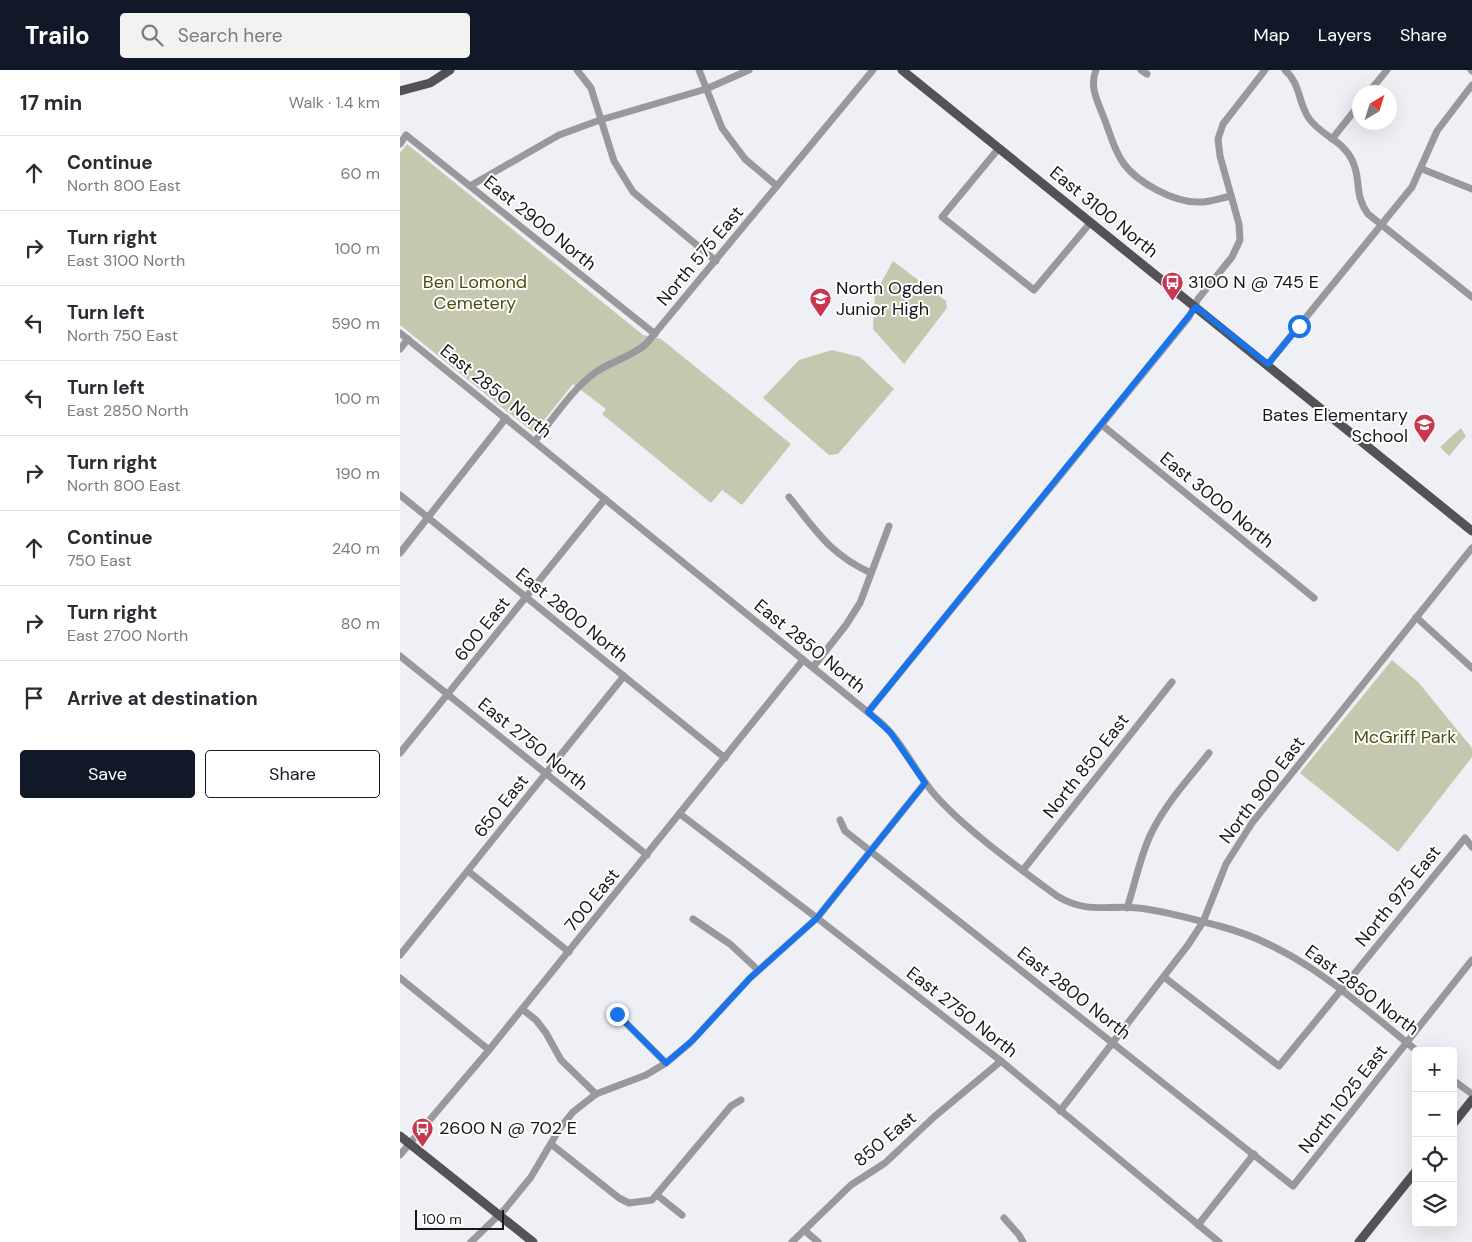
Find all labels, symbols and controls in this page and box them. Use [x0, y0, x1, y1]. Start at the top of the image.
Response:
search box [120, 13, 470, 58]
text: Trailo [25, 20, 90, 51]
icon: search [138, 21, 166, 49]
text: Search here [178, 23, 283, 48]
text: Map [1254, 23, 1290, 47]
text: Layers [1318, 23, 1372, 47]
text: Share [1400, 23, 1447, 47]
north arrow [1352, 85, 1397, 130]
text: 17 min [20, 89, 82, 117]
text: Walk · 1.4 km [289, 92, 380, 113]
text: Continue [67, 150, 153, 175]
icon: ahead [20, 159, 48, 187]
street label: East 3100 North [1045, 161, 1163, 263]
text: 60 m [340, 163, 380, 184]
street label: East 2900 North [479, 170, 601, 276]
text: North 800 East [67, 175, 181, 196]
street label: North 575 East [651, 201, 749, 311]
text: Turn right [67, 225, 157, 250]
icon: right [20, 234, 48, 262]
text: 100 m [335, 238, 380, 259]
text: East 3100 North [67, 250, 185, 271]
park label: Ben Lomond Cemetery [423, 270, 527, 315]
bus stop icon: 3100 N @ 745 E [1160, 270, 1184, 301]
place label: 3100 N @ 745 E [1188, 270, 1319, 294]
place label: North Ogden Junior High [836, 276, 943, 321]
school or university icon: North Ogden Junior High [808, 286, 832, 317]
text: Turn left [67, 300, 145, 325]
icon: left [20, 309, 48, 337]
text: 590 m [331, 313, 380, 334]
route start [1288, 315, 1311, 338]
text: North 750 East [67, 325, 178, 346]
street label: East 2850 North [435, 339, 557, 443]
text: Turn left [67, 375, 145, 400]
icon: left [20, 384, 48, 412]
text: 100 m [335, 388, 380, 409]
text: East 2850 North [67, 400, 189, 421]
place label: Bates Elementary School [1262, 403, 1408, 448]
school or university icon: Bates Elementary School [1412, 413, 1436, 444]
street label: East 3000 North [1155, 447, 1279, 553]
text: Turn right [67, 450, 157, 475]
icon: right [20, 459, 48, 487]
text: 190 m [336, 463, 380, 484]
text: North 800 East [67, 475, 181, 496]
text: Continue [67, 525, 153, 550]
icon: ahead [20, 534, 48, 562]
text: 240 m [332, 538, 380, 559]
text: 750 East [67, 550, 132, 571]
street label: East 2800 North [511, 562, 633, 668]
street label: 600 East [449, 592, 515, 666]
street label: East 2850 North [749, 594, 871, 698]
text: Turn right [67, 600, 157, 625]
icon: right [20, 609, 48, 637]
text: 80 m [341, 613, 380, 634]
text: East 2700 North [67, 625, 188, 646]
icon: arrive [20, 684, 48, 712]
text: Arrive at destination [67, 686, 258, 711]
street label: East 2750 North [473, 692, 593, 796]
street label: North 850 East [1038, 709, 1134, 823]
park label: McGriff Park [1354, 725, 1456, 749]
street label: North 900 East [1214, 732, 1310, 848]
button: Save [20, 750, 195, 798]
button: Share [205, 750, 380, 798]
street label: 650 East [468, 769, 534, 843]
street label: North 975 East [1350, 841, 1446, 951]
street label: 700 East [559, 864, 625, 936]
street label: East 2850 North [1300, 939, 1424, 1041]
street label: East 2800 North [1012, 941, 1136, 1045]
street label: East 2750 North [901, 961, 1023, 1063]
route end [606, 1003, 629, 1026]
street label: North 1025 East [1293, 1040, 1393, 1158]
map controls [1412, 1047, 1457, 1227]
button: + [1412, 1047, 1457, 1092]
button: − [1412, 1092, 1457, 1137]
street label: 850 East [849, 1106, 921, 1172]
bus stop icon: 2600 N @ 702 E [411, 1116, 435, 1147]
place label: 2600 N @ 702 E [439, 1116, 577, 1140]
button: locate [1412, 1137, 1457, 1182]
button: layers [1412, 1182, 1457, 1227]
scale bar [415, 1207, 504, 1230]
text: 100 m [422, 1210, 462, 1228]

